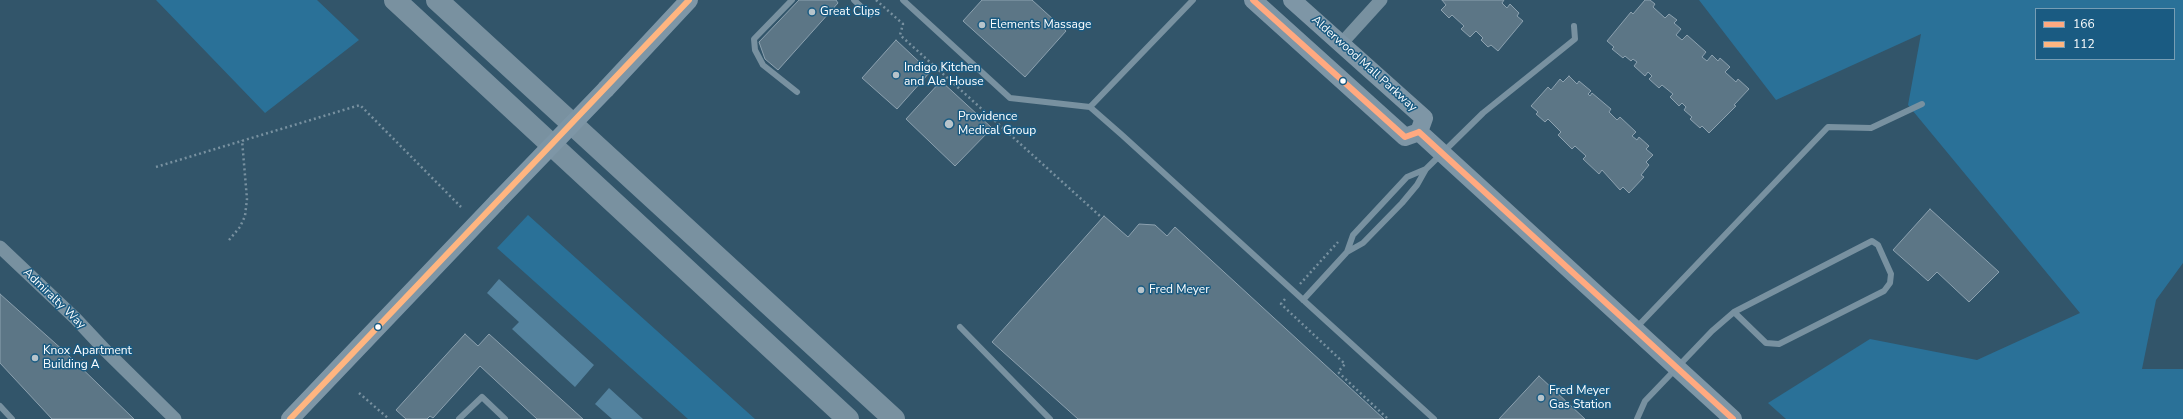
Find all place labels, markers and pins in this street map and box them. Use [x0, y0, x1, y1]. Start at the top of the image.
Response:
place label: Great Clips [820, 5, 880, 19]
marker: Great Clips [807, 7, 817, 17]
place label: Elements Massage [990, 18, 1091, 32]
marker: Elements Massage [977, 20, 987, 30]
place label: Indigo Kitchen and Ale House [904, 61, 984, 89]
marker: Indigo Kitchen and Ale House [891, 70, 901, 80]
unlabelled marker [1338, 76, 1348, 86]
place label: Providence Medical Group [958, 110, 1036, 138]
marker: Providence Medical Group [943, 118, 955, 130]
place label: Fred Meyer [1149, 283, 1209, 297]
marker: Fred Meyer [1136, 285, 1146, 295]
unlabelled marker [373, 322, 383, 332]
place label: Knox Apartment Building A [43, 344, 132, 372]
marker: Knox Apartment Building A [30, 353, 40, 363]
place label: Fred Meyer Gas Station [1549, 384, 1611, 412]
marker: Fred Meyer Gas Station [1536, 393, 1546, 403]

